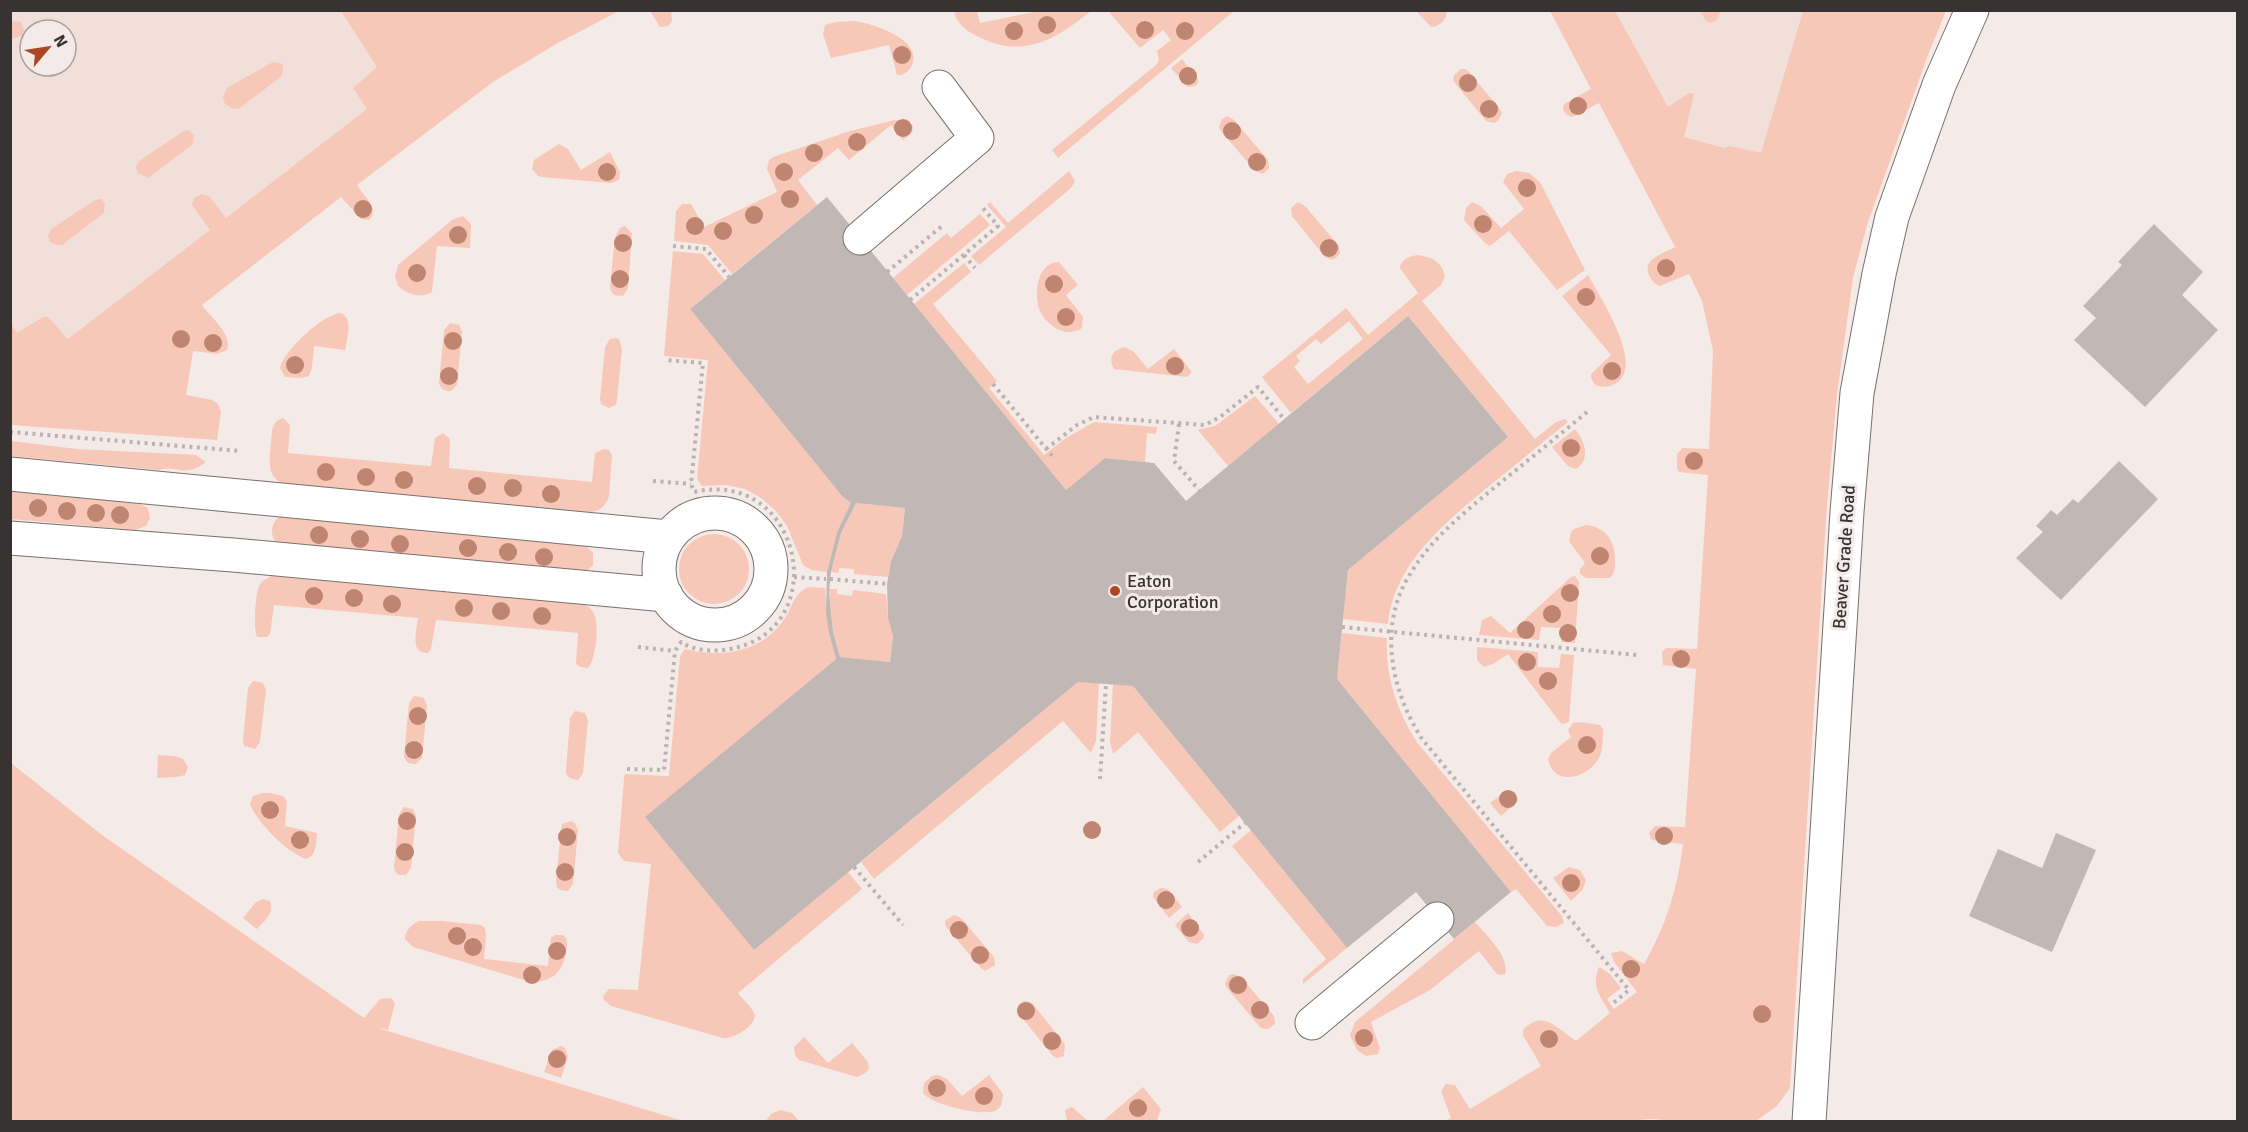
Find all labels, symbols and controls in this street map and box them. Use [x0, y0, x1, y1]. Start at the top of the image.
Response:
north arrow [18, 18, 78, 78]
text: N [49, 31, 72, 51]
street label: Beaver Grade Road [1828, 484, 1860, 630]
place label: Eaton Corporation [1127, 570, 1219, 613]
marker: Eaton Corporation [1108, 584, 1122, 598]

